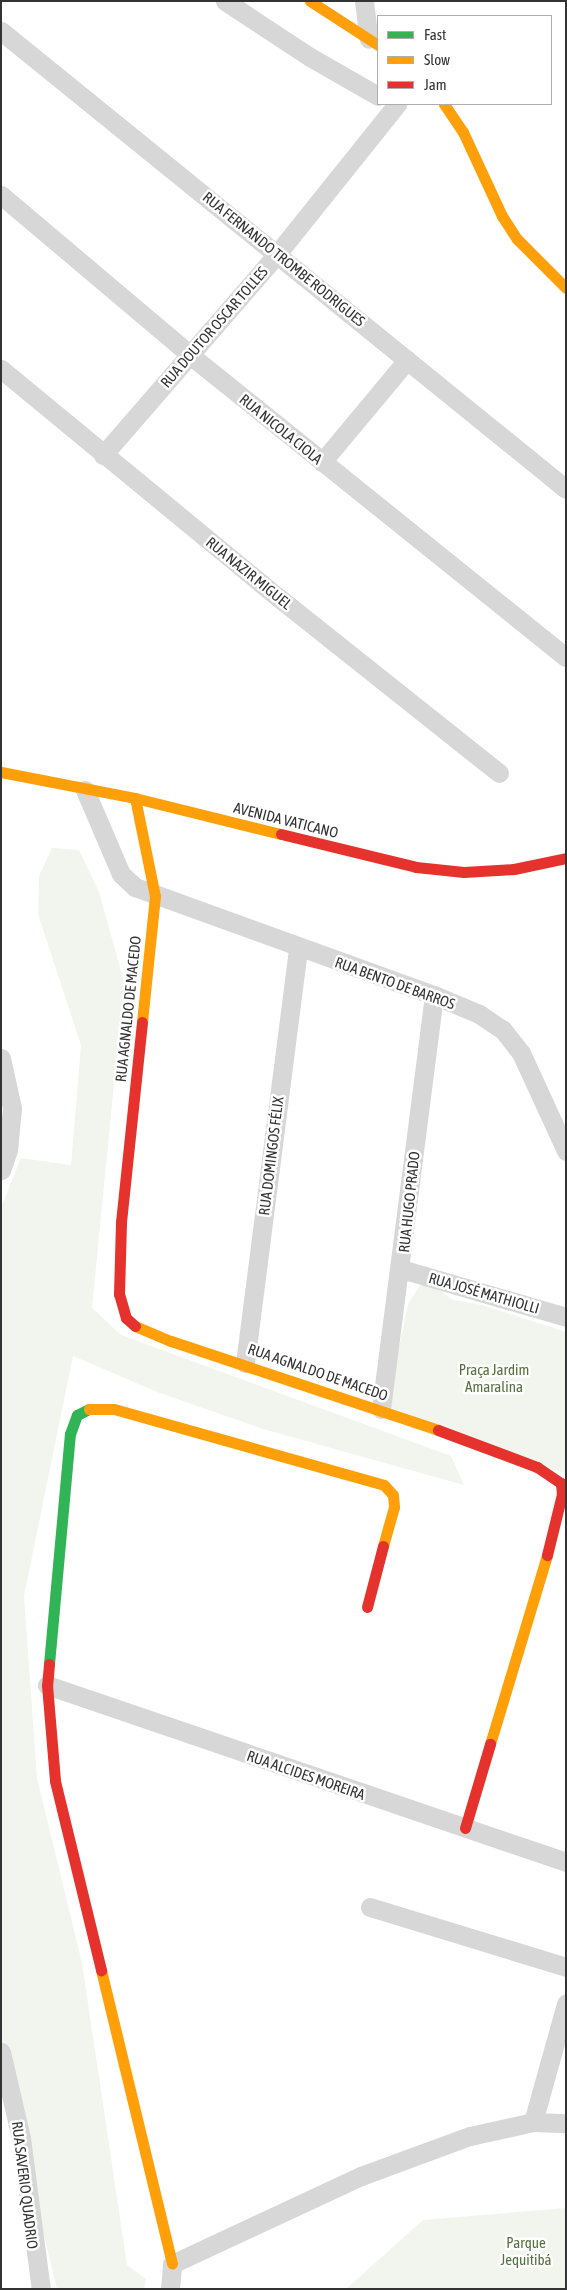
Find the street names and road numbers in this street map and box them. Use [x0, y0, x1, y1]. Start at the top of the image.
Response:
street label: RUA FERNANDO TROMBE RODRIGUES [199, 188, 369, 330]
street label: RUA DOUTOR OSCAR TOLLES [157, 263, 271, 391]
street label: RUA NICOLA CIOLA [236, 390, 326, 468]
street label: RUA NAZIR MIGUEL [203, 533, 295, 613]
street label: AVENIDA VATICANO [232, 798, 340, 842]
street label: RUA AGNALDO DE MACEDO [111, 935, 145, 1083]
street label: RUA BENTO DE BARROS [333, 953, 457, 1013]
street label: RUA DOMINGOS FÉLIX [255, 1096, 287, 1216]
street label: RUA HUGO PRADO [395, 1151, 423, 1253]
street label: RUA JOSÉ MATHIOLLI [427, 1269, 541, 1317]
street label: RUA AGNALDO DE MACEDO [246, 1340, 390, 1404]
street label: RUA ALCIDES MOREIRA [245, 1746, 367, 1804]
street label: RUA SAVERIO QUADRIO [8, 2120, 42, 2250]

